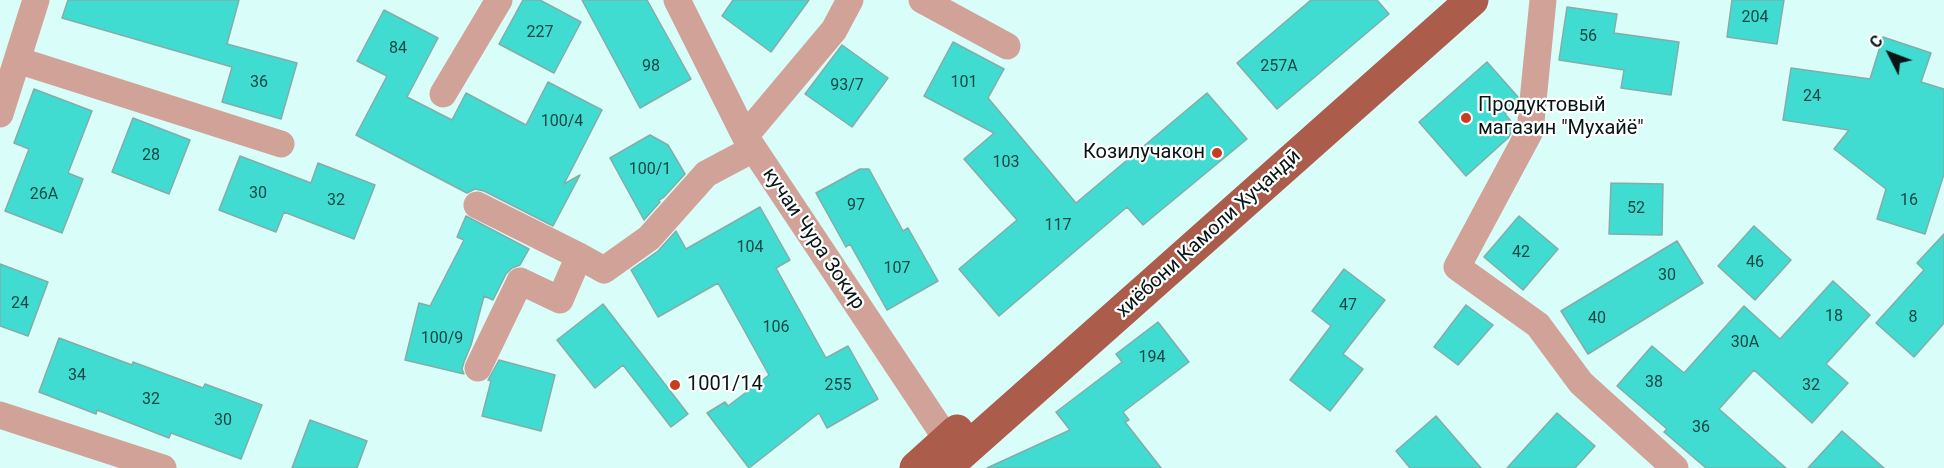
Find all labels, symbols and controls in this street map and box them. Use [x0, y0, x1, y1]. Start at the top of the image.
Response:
house number: 204 [1742, 8, 1768, 28]
house number: 227 [527, 23, 553, 43]
north arrow [1860, 24, 1920, 84]
house number: 56 [1579, 27, 1597, 47]
text: С [1866, 31, 1887, 52]
house number: 84 [389, 39, 407, 59]
house number: 98 [642, 57, 660, 77]
house number: 257А [1260, 57, 1298, 77]
house number: 36 [250, 73, 268, 93]
house number: 101 [951, 73, 977, 93]
house number: 93/7 [830, 76, 864, 96]
house number: 24 [1803, 87, 1821, 107]
place label: Продуктовый магазин "Мухайё" [1478, 94, 1644, 141]
marker: Продуктовый магазин "Мухайё" [1459, 111, 1473, 125]
house number: 100/4 [541, 112, 583, 132]
place label: Козилучакон [1083, 141, 1205, 165]
street label: хиёбони Камоли Хуҷандӣ [1112, 145, 1306, 323]
house number: 28 [142, 146, 160, 166]
marker: Козилучакон [1210, 146, 1224, 160]
house number: 103 [993, 153, 1019, 173]
house number: 100/1 [629, 160, 671, 180]
street label: кучаи Чура Зокир [757, 164, 869, 314]
house number: 30 [249, 184, 267, 204]
house number: 26А [30, 185, 58, 205]
house number: 32 [327, 191, 345, 211]
house number: 16 [1900, 191, 1918, 211]
house number: 97 [847, 196, 865, 216]
house number: 52 [1627, 199, 1645, 219]
house number: 117 [1045, 216, 1071, 236]
house number: 104 [737, 238, 763, 258]
house number: 42 [1512, 243, 1530, 263]
house number: 46 [1746, 253, 1764, 273]
house number: 107 [884, 259, 910, 279]
house number: 30 [1658, 266, 1676, 286]
house number: 24 [11, 294, 29, 314]
house number: 47 [1339, 296, 1357, 316]
house number: 18 [1825, 307, 1843, 327]
house number: 8 [1909, 308, 1917, 328]
house number: 40 [1588, 309, 1606, 329]
house number: 106 [763, 318, 789, 338]
house number: 100/9 [421, 329, 463, 349]
house number: 30А [1731, 333, 1759, 353]
house number: 194 [1139, 348, 1165, 368]
house number: 34 [68, 366, 86, 386]
place label: 1001/14 [687, 373, 763, 397]
house number: 38 [1645, 373, 1663, 393]
house number: 255 [825, 376, 851, 396]
house number: 32 [1802, 376, 1820, 396]
marker: 1001/14 [668, 378, 682, 392]
house number: 32 [142, 390, 160, 410]
house number: 30 [214, 411, 232, 431]
house number: 36 [1692, 418, 1710, 438]

